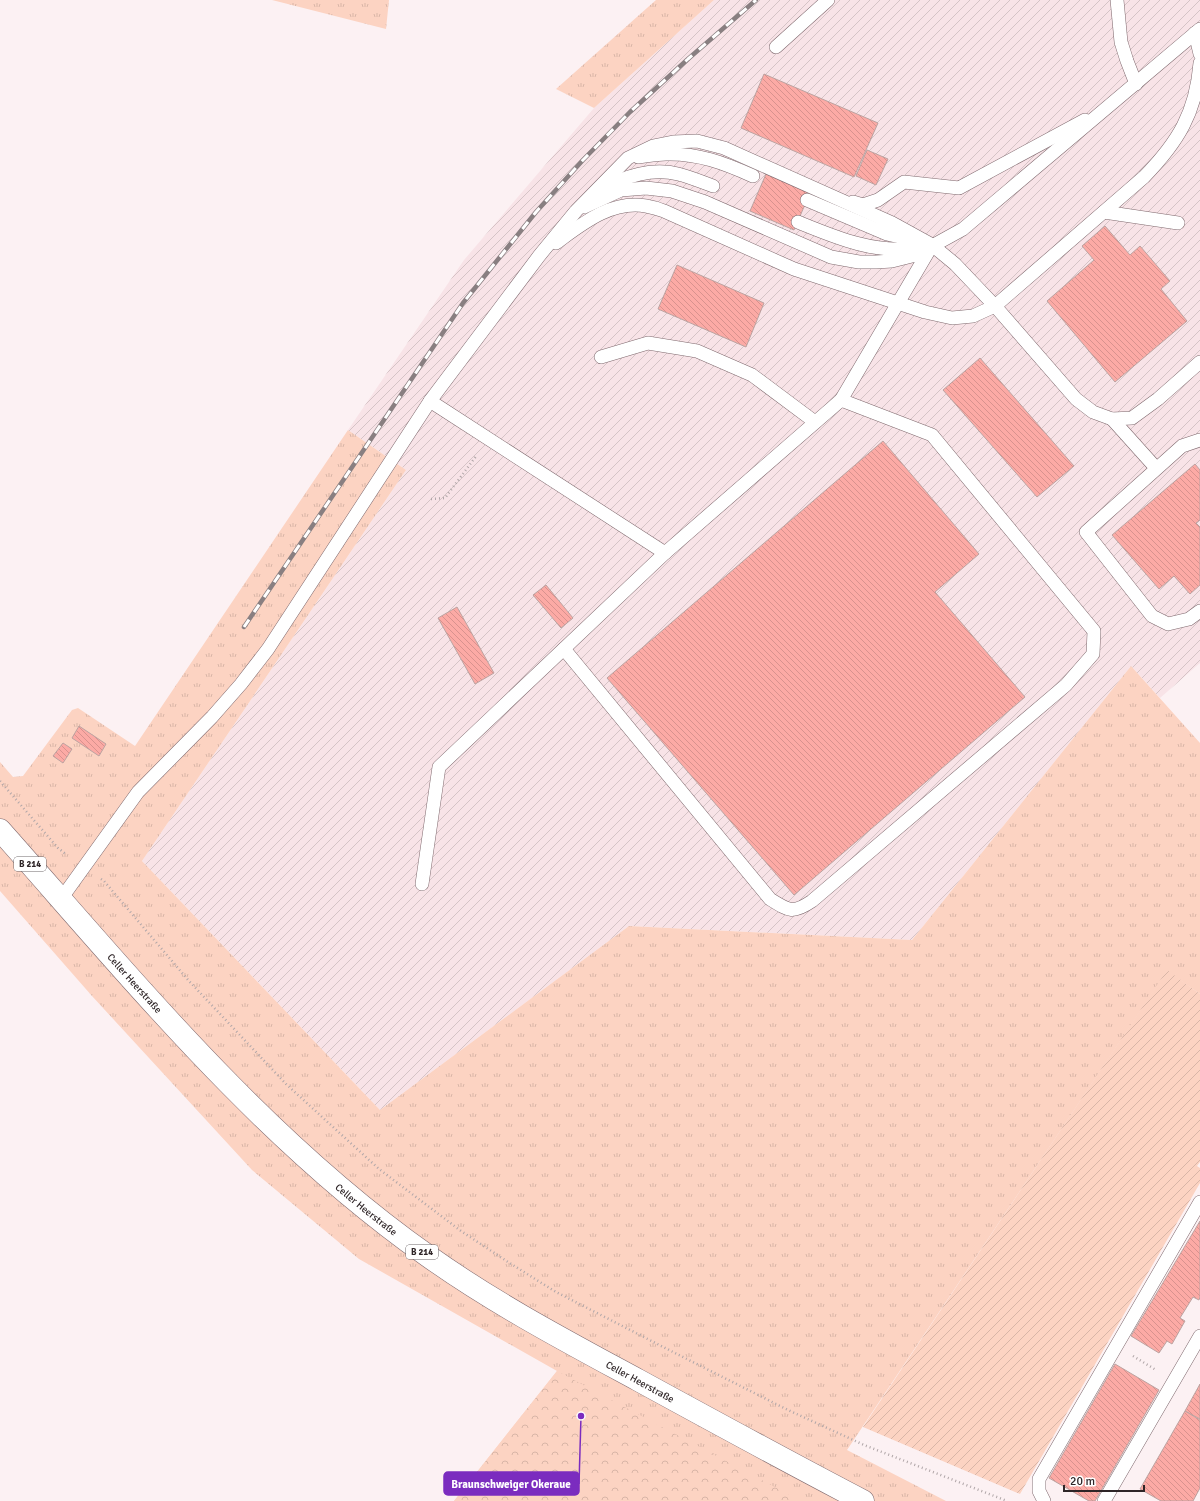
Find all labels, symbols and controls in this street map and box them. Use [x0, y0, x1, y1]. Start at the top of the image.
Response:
road number: B 214 [14, 857, 46, 871]
street label: Celler Heerstraße [104, 951, 164, 1016]
street label: Celler Heerstraße [333, 1181, 399, 1238]
road number: B 214 [406, 1245, 438, 1259]
street label: Celler Heerstraße [604, 1359, 676, 1406]
scale bar [1064, 1467, 1144, 1493]
callout: Braunschweiger Okeraue [444, 1472, 579, 1495]
text: 20 m [1070, 1474, 1095, 1489]
text: Braunschweiger Okeraue [451, 1478, 571, 1491]

